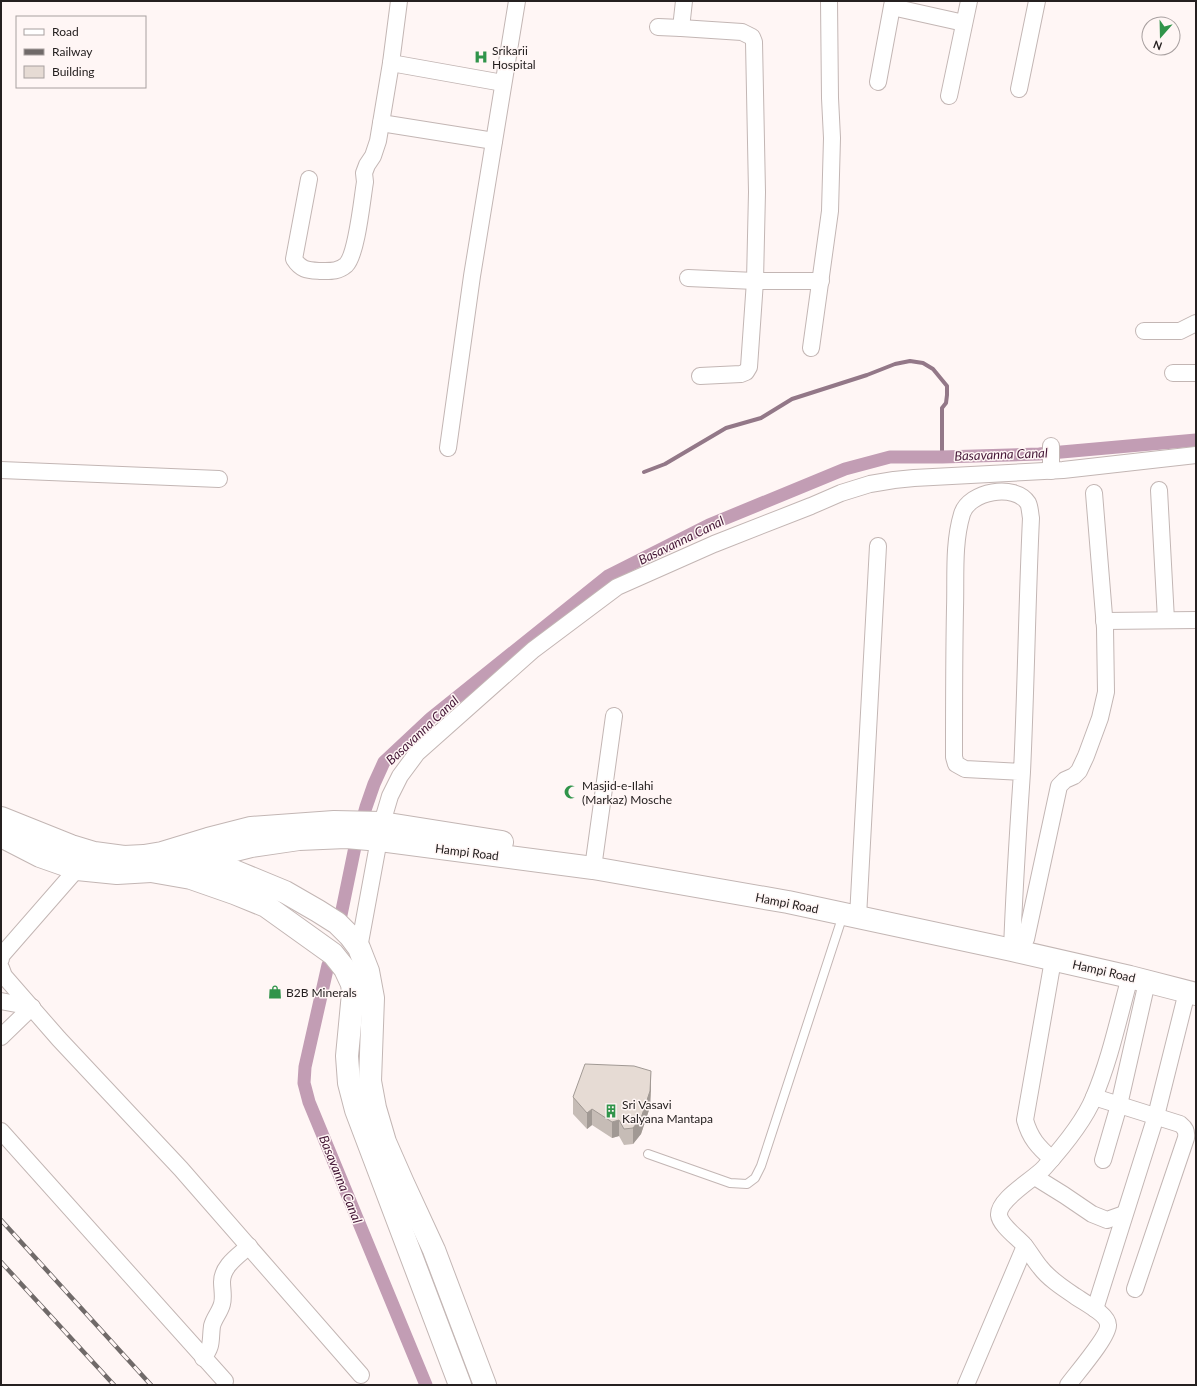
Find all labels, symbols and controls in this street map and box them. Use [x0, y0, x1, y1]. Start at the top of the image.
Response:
legend [16, 16, 146, 88]
north arrow [1141, 16, 1181, 56]
text: Road [52, 24, 79, 39]
text: N [1151, 38, 1164, 53]
place label: Srikarii Hospital [492, 43, 536, 72]
text: Railway [52, 44, 93, 59]
hospital icon: Srikarii Hospital [473, 49, 489, 65]
text: Building [52, 64, 95, 79]
water label: Basavanna Canal [954, 444, 1048, 464]
water label: Basavanna Canal [635, 512, 727, 568]
water label: Basavanna Canal [382, 692, 462, 768]
place label: Masjid-e-Ilahi (Markaz) Mosche [582, 778, 672, 807]
mosque icon: Masjid-e-Ilahi (Markaz) Mosche [563, 784, 579, 800]
street label: Hampi Road [434, 841, 500, 863]
street label: Hampi Road [754, 890, 820, 916]
street label: Hampi Road [1071, 956, 1137, 986]
shop icon: B2B Minerals [267, 984, 283, 1000]
place label: B2B Minerals [286, 985, 357, 1000]
place label: Sri Vasavi Kalyana Mantapa [622, 1097, 713, 1126]
building icon: Sri Vasavi Kalyana Mantapa [603, 1103, 619, 1119]
water label: Basavanna Canal [316, 1133, 366, 1225]

